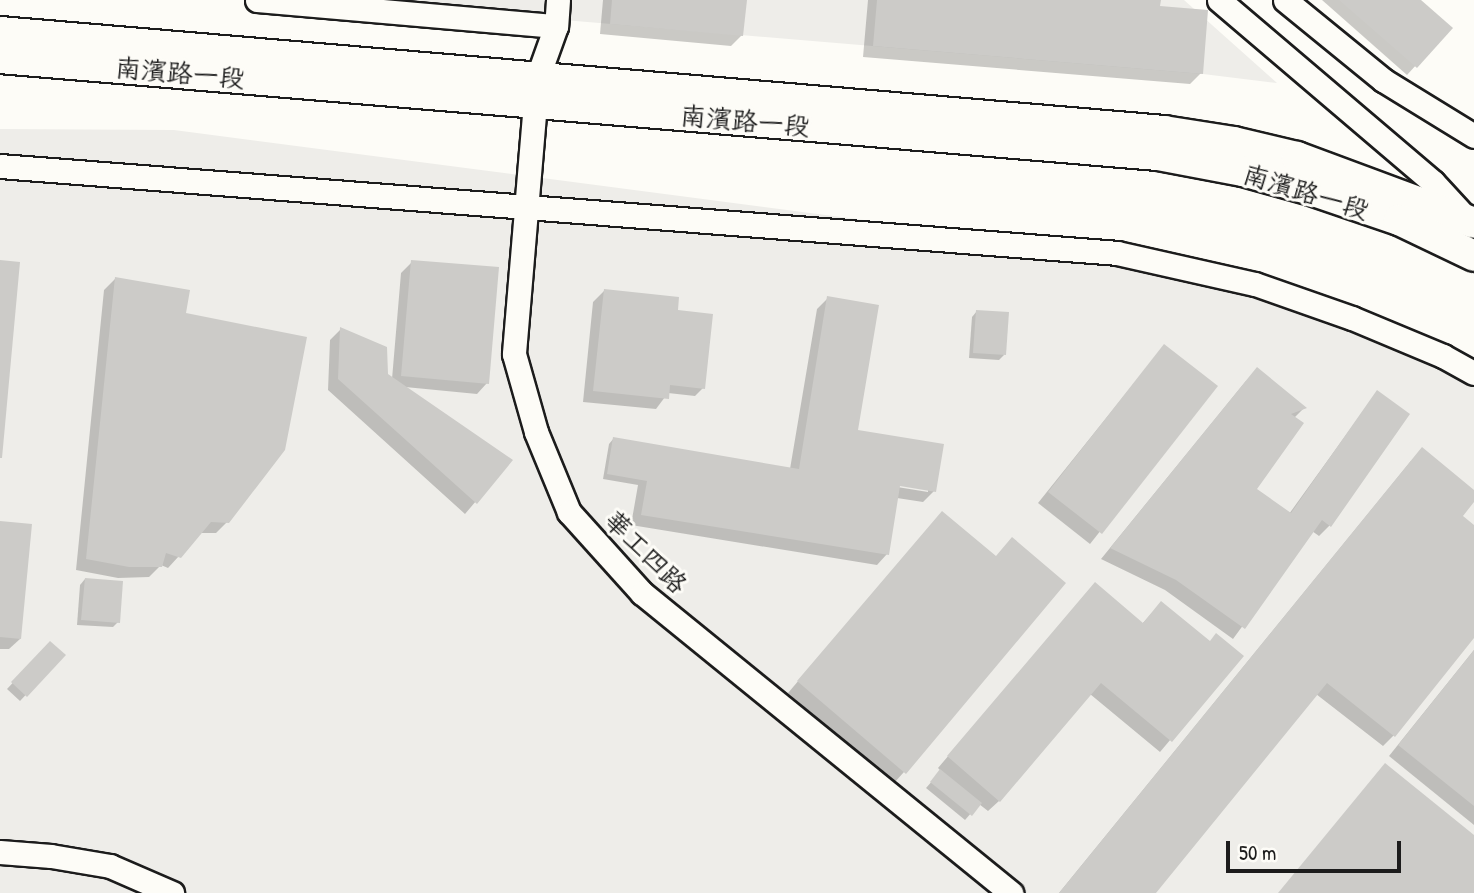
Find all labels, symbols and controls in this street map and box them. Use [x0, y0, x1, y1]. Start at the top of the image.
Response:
street label: 南濱路一段 [114, 52, 246, 94]
street label: 南濱路一段 [679, 100, 811, 142]
street label: 南濱路一段 [1239, 158, 1373, 226]
street label: 華工四路 [598, 504, 694, 600]
scale bar [1229, 826, 1404, 870]
text: 50 m [1239, 838, 1276, 867]

